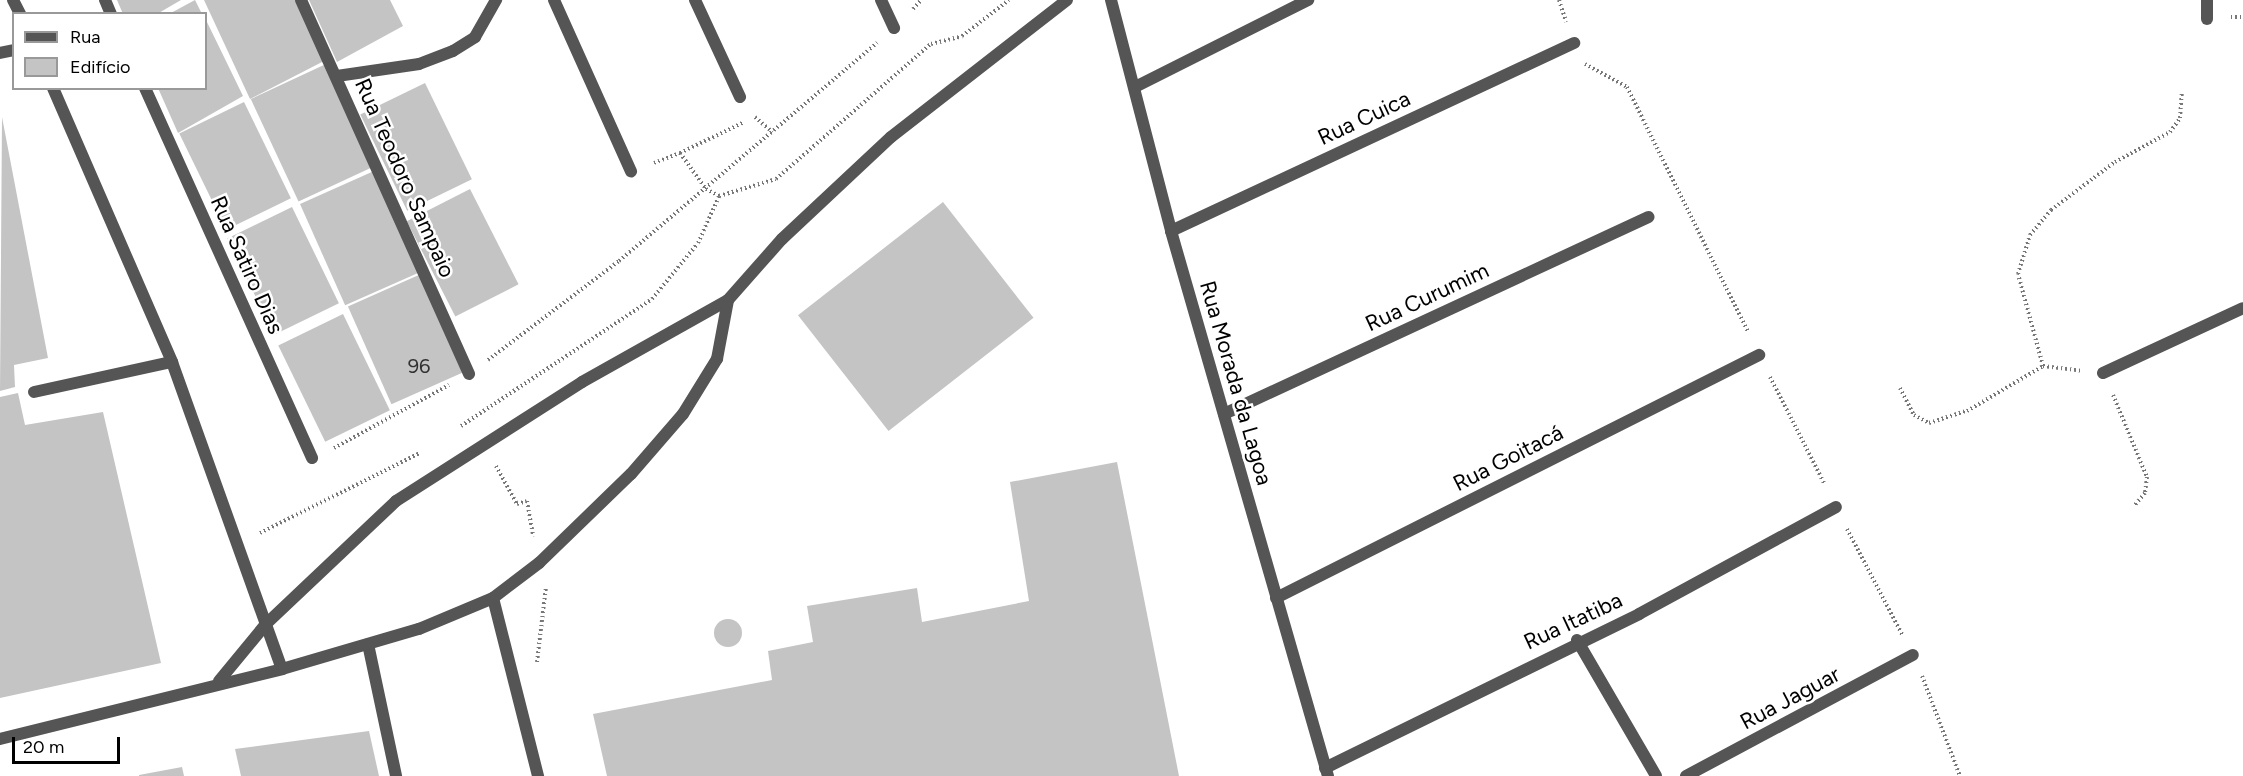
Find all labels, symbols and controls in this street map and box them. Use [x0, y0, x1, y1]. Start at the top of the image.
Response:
legend [12, 12, 207, 90]
text: Rua [70, 26, 101, 48]
text: Edifício [70, 56, 131, 78]
street label: Rua Teodoro Sampaio [349, 74, 461, 282]
street label: Rua Cuica [1314, 85, 1414, 151]
street label: Rua Satiro Dias [205, 192, 289, 338]
street label: Rua Curumim [1361, 257, 1493, 337]
street label: Rua Morada da Lagoa [1194, 278, 1278, 488]
house number: 96 [408, 354, 430, 378]
street label: Rua Goitacá [1449, 419, 1567, 497]
street label: Rua Itatiba [1520, 587, 1626, 655]
street label: Rua Jaguar [1736, 661, 1844, 735]
scale bar [15, 725, 123, 763]
text: 20 m [23, 736, 64, 758]

